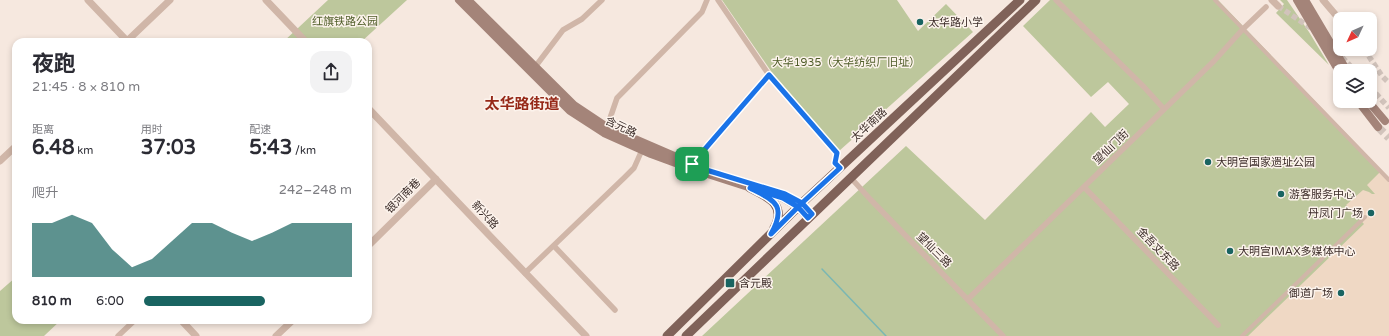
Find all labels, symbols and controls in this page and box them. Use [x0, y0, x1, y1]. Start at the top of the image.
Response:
north arrow [1333, 12, 1377, 56]
map controls [1333, 12, 1377, 108]
park label: 红旗铁路公园 [312, 15, 378, 28]
place label: 太华路小学 [928, 16, 983, 29]
marker: 太华路小学 [915, 17, 925, 27]
text: 夜跑 [32, 51, 76, 77]
button: share [310, 51, 352, 93]
park label: 大华1935（大华纺织厂旧址） [772, 56, 920, 69]
button: layers [1333, 64, 1377, 108]
text: 21:45 · 8 × 810 m [32, 79, 140, 95]
district label: 太华路街道 [484, 95, 560, 113]
street label: 太华南路 [848, 105, 890, 145]
street label: 含元路 [603, 114, 639, 140]
text: 距离 [32, 123, 54, 136]
text: 用时 [141, 123, 163, 136]
text: 配速 [249, 123, 271, 136]
street label: 望仙门街 [1091, 127, 1131, 167]
text: 6.48 [32, 136, 74, 160]
text: 37:03 [141, 136, 196, 160]
text: 5:43 [249, 136, 292, 160]
text: km [74, 144, 93, 157]
text: /km [292, 144, 316, 157]
pin [675, 147, 709, 181]
icon: arrive [681, 153, 703, 175]
place label: 大明宫国家遗址公园 [1216, 156, 1315, 169]
marker: 大明宫国家遗址公园 [1203, 157, 1213, 167]
street label: 银河南巷 [383, 176, 423, 216]
text: 242–248 m [279, 182, 352, 198]
text: 爬升 [32, 185, 58, 201]
place label: 游客服务中心 [1289, 188, 1355, 201]
marker: 游客服务中心 [1276, 189, 1286, 199]
street label: 新兴路 [469, 198, 501, 232]
place label: 丹凤门广场 [1308, 207, 1363, 220]
marker: 丹凤门广场 [1366, 208, 1376, 218]
street label: 金吾丈东路 [1134, 225, 1182, 273]
street label: 望仙三路 [914, 230, 954, 270]
place label: 大明宫IMAX多媒体中心 [1238, 245, 1356, 258]
marker: 大明宫IMAX多媒体中心 [1225, 246, 1235, 256]
marker: 含元殿 [724, 277, 736, 289]
place label: 含元殿 [739, 277, 772, 290]
place label: 御道广场 [1288, 287, 1333, 300]
marker: 御道广场 [1336, 288, 1346, 298]
text: 810 m [32, 293, 72, 309]
text: 6:00 [96, 293, 124, 309]

